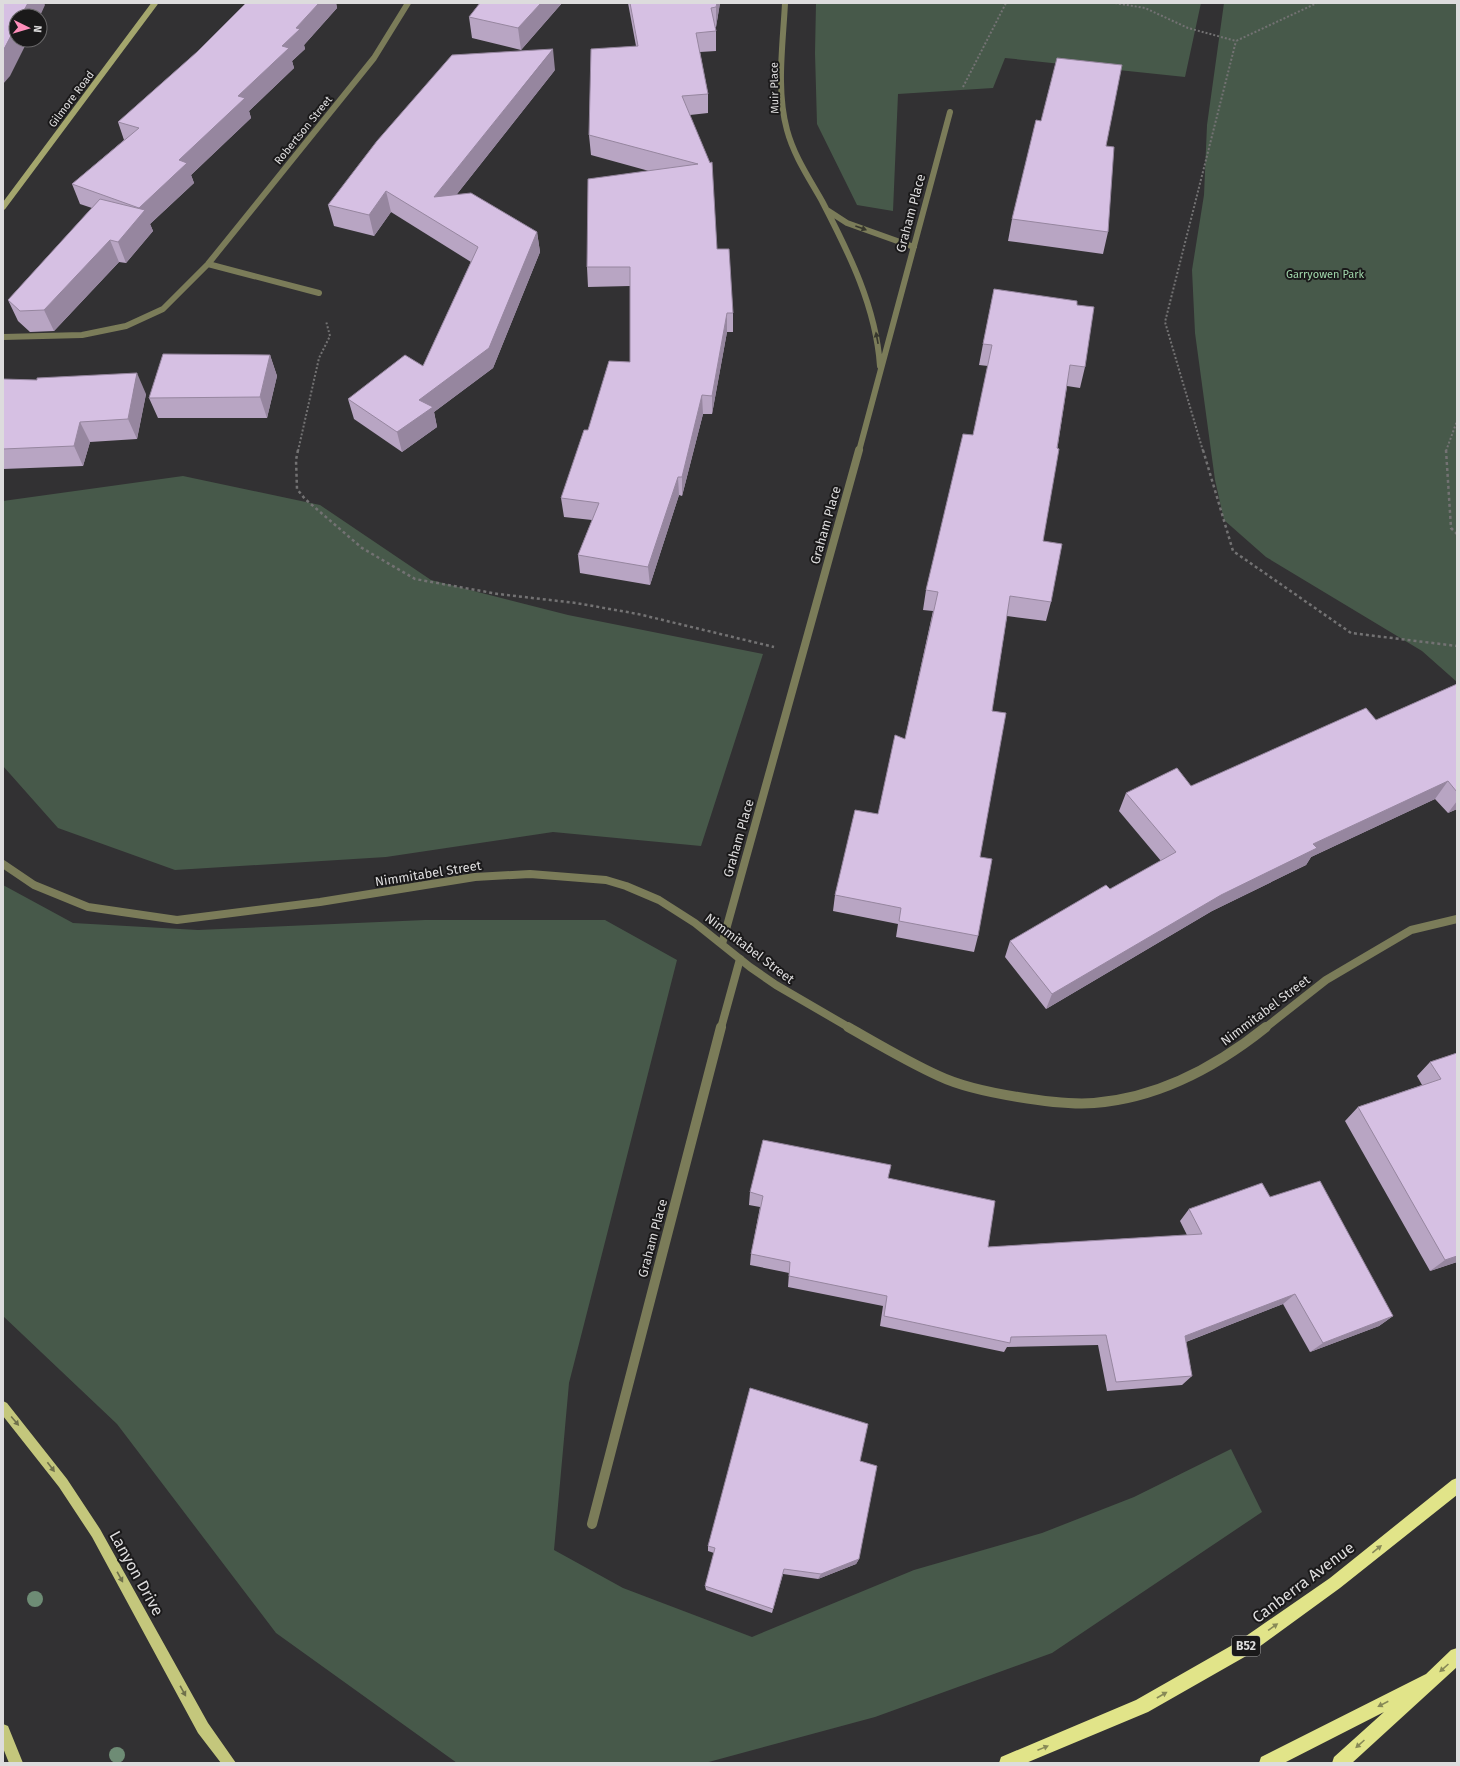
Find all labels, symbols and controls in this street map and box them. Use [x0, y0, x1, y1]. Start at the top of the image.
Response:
north arrow [8, 8, 48, 48]
text: N [31, 25, 44, 33]
street label: Muir Place [768, 62, 781, 114]
street label: Gilmore Road [46, 69, 97, 130]
street label: Robertson Street [272, 93, 335, 167]
street label: Graham Place [893, 172, 928, 254]
one-way arrow [855, 226, 867, 232]
park label: Garryowen Park [1286, 268, 1364, 281]
one-way arrow [873, 331, 879, 344]
street label: Graham Place [807, 484, 844, 566]
street label: Graham Place [720, 797, 757, 879]
street label: Nimmitabel Street [374, 858, 483, 889]
street label: Nimmitabel Street [702, 910, 797, 987]
street label: Nimmitabel Street [1218, 972, 1313, 1049]
street label: Graham Place [635, 1197, 670, 1279]
one-way arrow [11, 1416, 20, 1426]
one-way arrow [47, 1462, 55, 1472]
street label: Lanyon Drive [105, 1527, 168, 1619]
street label: Canberra Avenue [1248, 1538, 1358, 1627]
one-way arrow [1371, 1545, 1382, 1554]
one-way arrow [117, 1571, 123, 1583]
one-way arrow [1267, 1623, 1278, 1631]
road number: B52 [1232, 1636, 1260, 1656]
one-way arrow [1439, 1663, 1448, 1672]
one-way arrow [179, 1685, 186, 1696]
one-way arrow [1156, 1691, 1168, 1698]
one-way arrow [1377, 1701, 1389, 1707]
one-way arrow [1355, 1740, 1365, 1749]
one-way arrow [1038, 1745, 1050, 1751]

